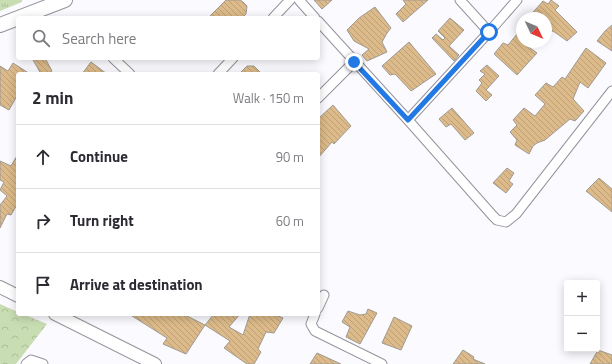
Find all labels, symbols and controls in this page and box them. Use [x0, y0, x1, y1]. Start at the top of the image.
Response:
north arrow [516, 12, 552, 48]
search box [16, 16, 320, 60]
route start [480, 23, 498, 41]
icon: search [30, 27, 52, 49]
text: Search here [62, 27, 136, 50]
route end [345, 53, 363, 71]
text: 2 min [32, 85, 73, 111]
text: Walk · 150 m [233, 88, 304, 108]
text: Continue [70, 145, 128, 168]
icon: ahead [32, 146, 54, 168]
text: 90 m [276, 147, 304, 167]
text: Turn right [70, 209, 134, 232]
icon: right [32, 210, 54, 232]
text: 60 m [276, 211, 304, 231]
text: Arrive at destination [70, 273, 203, 296]
icon: arrive [32, 274, 54, 296]
map controls [564, 280, 600, 352]
button: + [564, 280, 600, 316]
button: − [564, 316, 600, 352]

